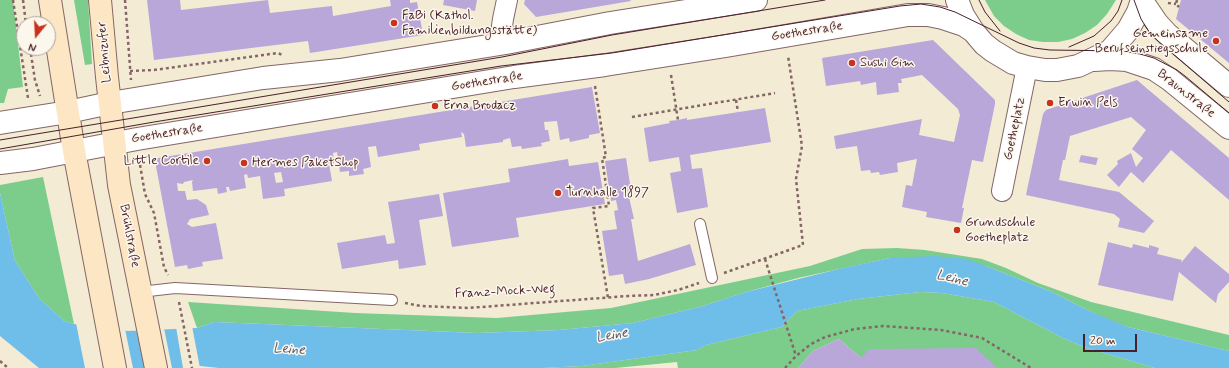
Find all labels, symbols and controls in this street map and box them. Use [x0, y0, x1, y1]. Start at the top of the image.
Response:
place label: FaBi (Kathol. Familienbildungsstätte) [402, 8, 537, 39]
north arrow [16, 16, 56, 56]
marker: FaBi (Kathol. Familienbildungsstätte) [389, 18, 399, 28]
street label: Goethestraße [770, 19, 844, 45]
street label: Leibnizufer [95, 21, 115, 83]
place label: Gemeinsame Berufseinstiegsschule [1095, 26, 1208, 57]
marker: Gemeinsame Berufseinstiegsschule [1211, 36, 1221, 46]
text: N [27, 39, 38, 54]
place label: Sushi Gim [860, 55, 914, 71]
marker: Sushi Gim [847, 58, 857, 68]
street label: Braunstraße [1154, 66, 1218, 122]
street label: Goethestraße [450, 69, 524, 95]
place label: Erwin Pels [1058, 95, 1118, 111]
street label: Goetheplatz [1001, 96, 1029, 162]
place label: Erna Brodacz [443, 98, 516, 114]
marker: Erwin Pels [1045, 98, 1055, 108]
marker: Erna Brodacz [430, 101, 440, 111]
street label: Goethestraße [130, 121, 204, 147]
place label: Little Cortile [123, 153, 199, 169]
place label: Hermes PaketShop [252, 155, 358, 171]
marker: Little Cortile [202, 156, 212, 166]
marker: Hermes PaketShop [239, 158, 249, 168]
place label: Turnhalle 1897 [566, 185, 649, 201]
marker: Turnhalle 1897 [553, 188, 563, 198]
street label: Brühlstraße [115, 203, 143, 269]
place label: Grundschule Goetheplatz [965, 215, 1035, 246]
marker: Grundschule Goetheplatz [952, 225, 962, 235]
water label: Leine [934, 267, 970, 291]
street label: Franz-Mock-Weg [454, 282, 556, 302]
water label: Leine [595, 325, 629, 347]
scale bar [1085, 326, 1139, 352]
text: 20 m [1090, 333, 1116, 349]
water label: Leine [272, 341, 306, 359]

